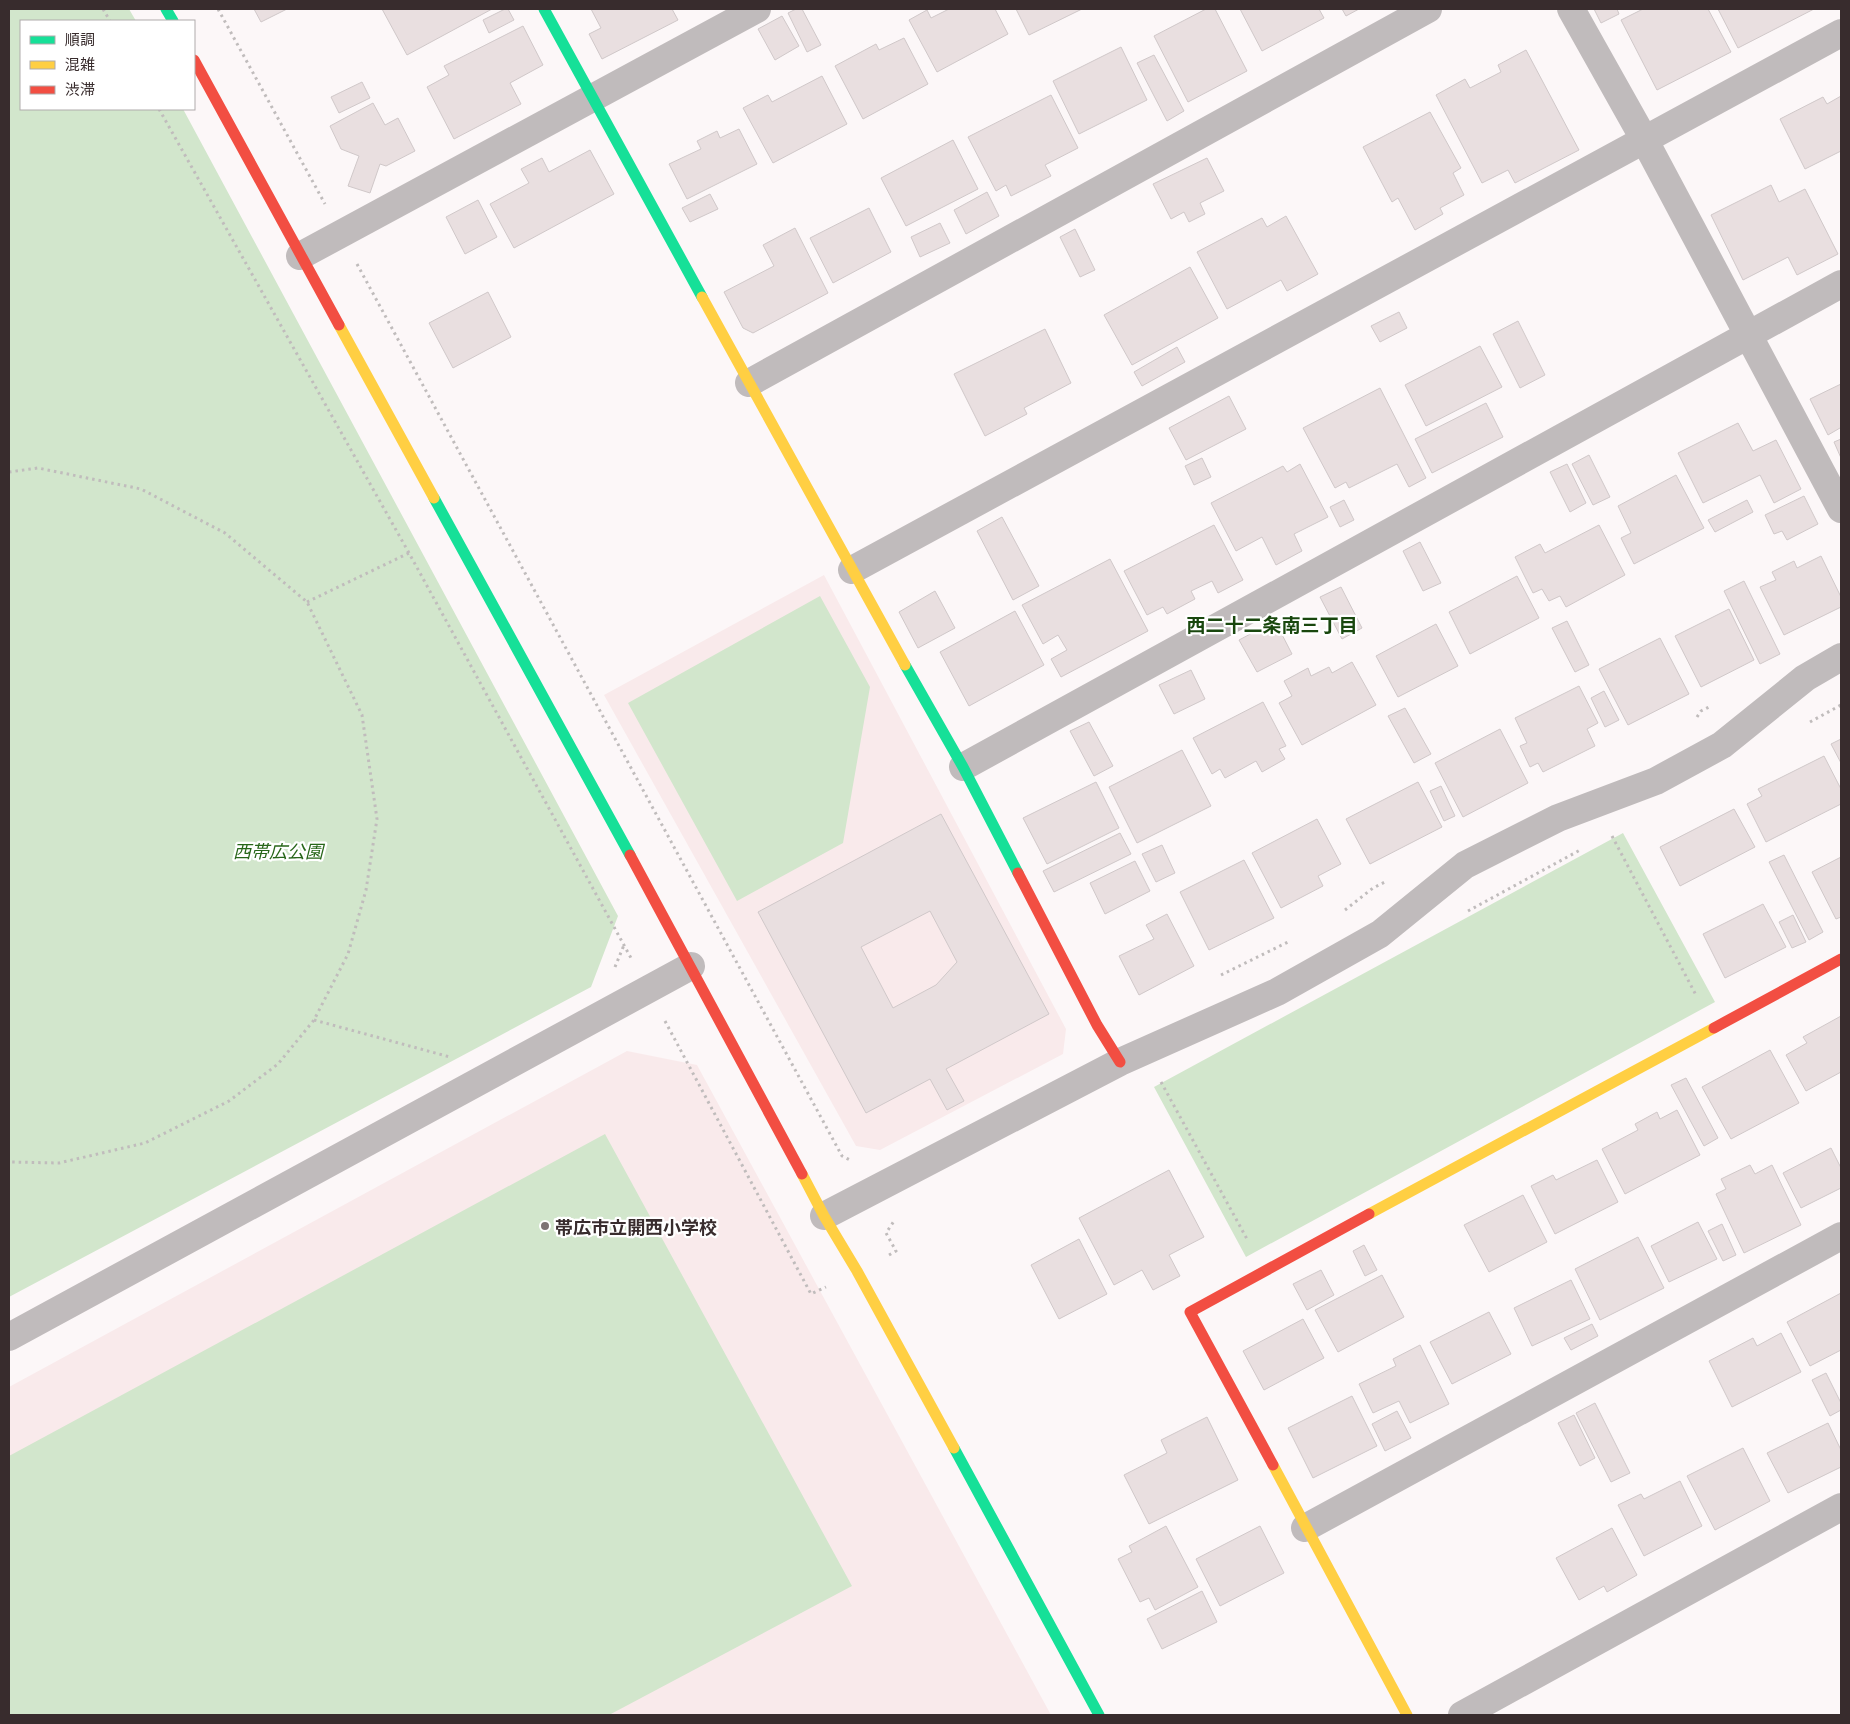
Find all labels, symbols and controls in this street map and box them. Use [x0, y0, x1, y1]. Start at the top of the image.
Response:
legend [20, 20, 195, 110]
text: 順調 [65, 27, 95, 50]
text: 混雑 [65, 52, 95, 75]
text: 渋滞 [65, 77, 95, 100]
district label: 西二十二条南三丁目 [1186, 610, 1358, 638]
park label: 西帯広公園 [233, 837, 326, 864]
place label: 帯広市立開西小学校 [555, 1213, 717, 1240]
marker: 帯広市立開西小学校 [539, 1220, 551, 1232]

